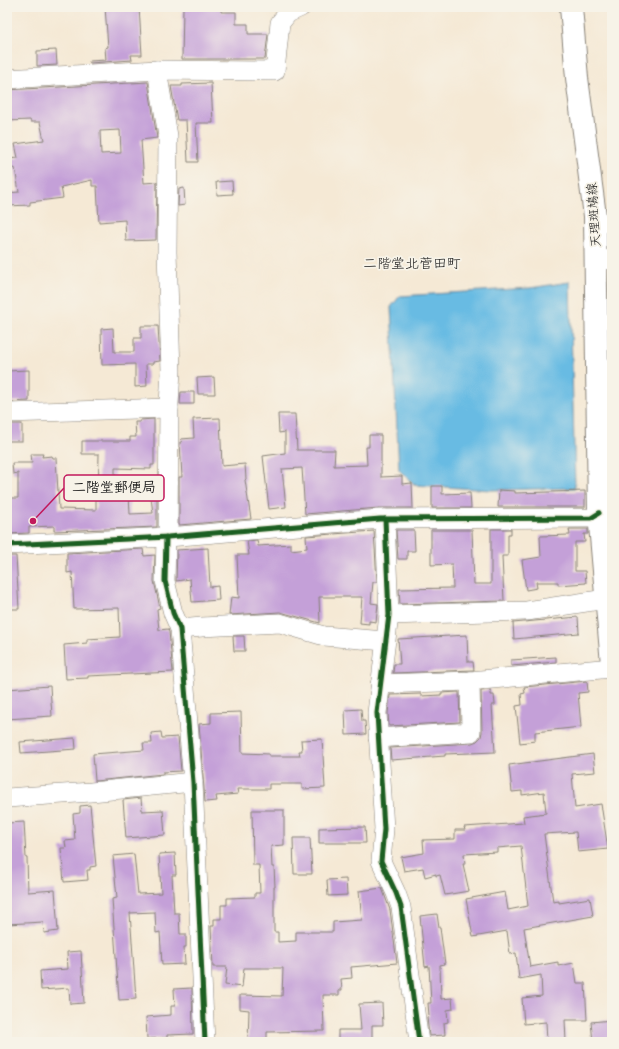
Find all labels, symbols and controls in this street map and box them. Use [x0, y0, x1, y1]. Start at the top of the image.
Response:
street label: 天理斑鳩線 [584, 181, 607, 248]
district label: 二階堂北菅田町 [363, 255, 461, 275]
callout: 二階堂郵便局 [64, 475, 164, 501]
text: 二階堂郵便局 [72, 479, 156, 499]

